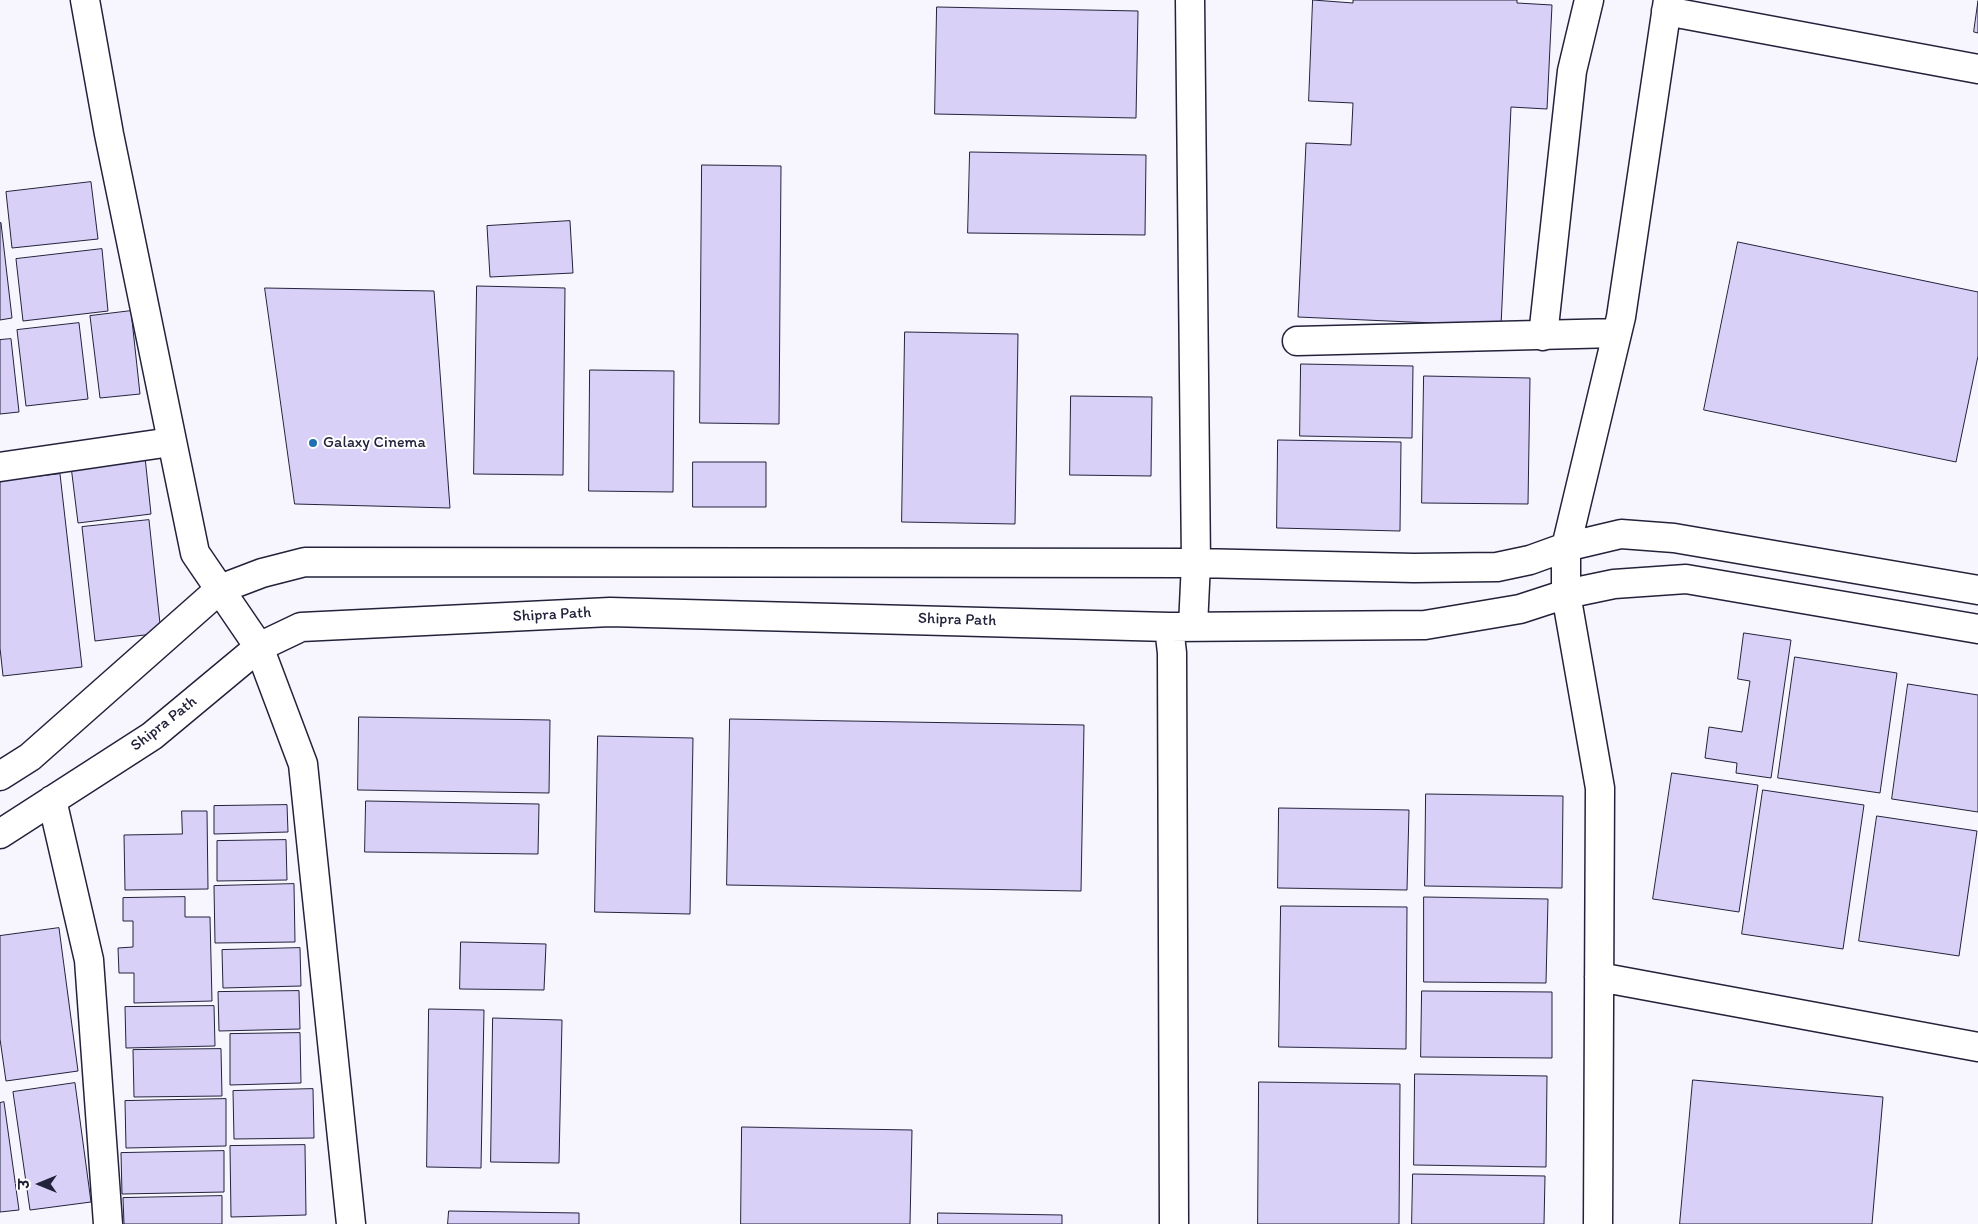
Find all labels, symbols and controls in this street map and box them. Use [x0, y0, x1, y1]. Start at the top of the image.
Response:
place label: Galaxy Cinema [323, 433, 426, 453]
marker: Galaxy Cinema [307, 437, 319, 449]
street label: Shipra Path [512, 603, 592, 627]
street label: Shipra Path [917, 609, 997, 631]
street label: Shipra Path [127, 692, 201, 756]
north arrow [15, 1159, 65, 1209]
text: उ [16, 1179, 33, 1189]

